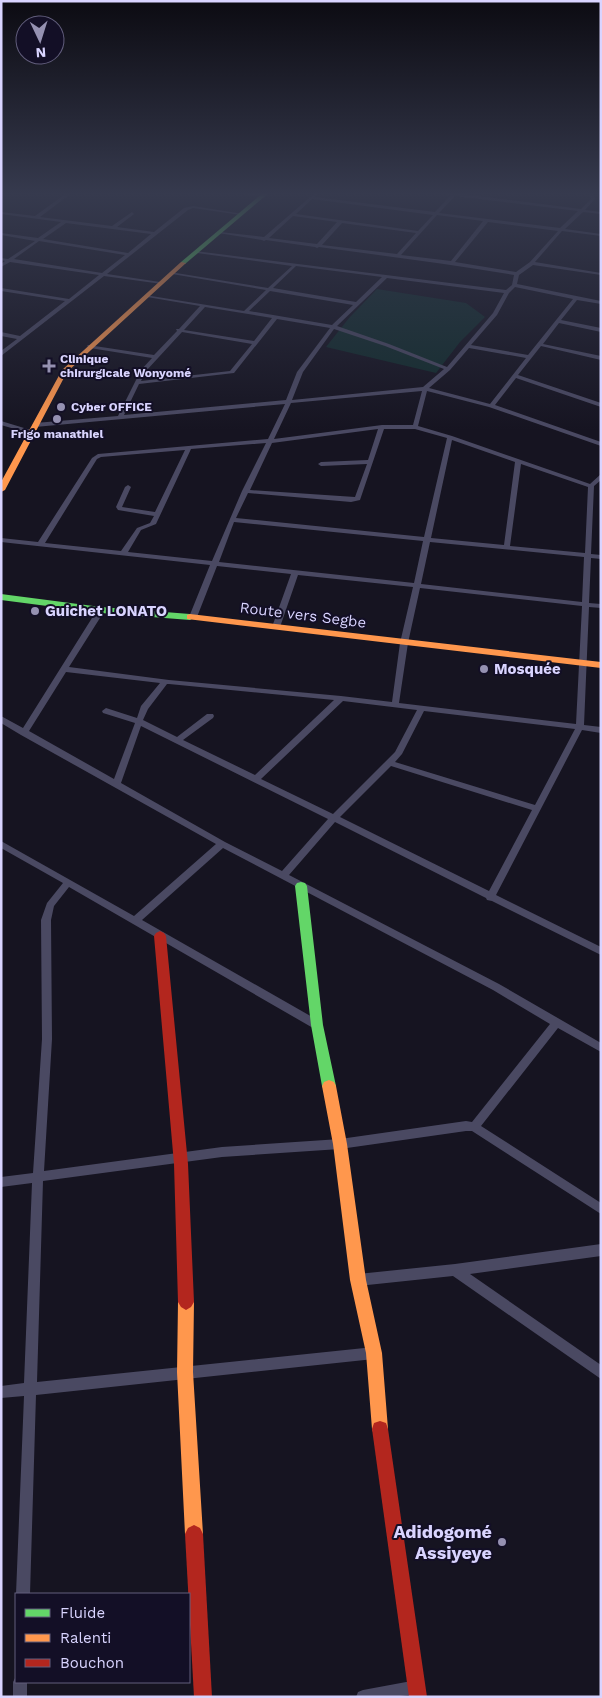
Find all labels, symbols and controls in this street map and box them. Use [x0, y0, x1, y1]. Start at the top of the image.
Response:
north arrow [15, 15, 65, 65]
text: N [35, 45, 47, 61]
place label: Clinique chirurgicale Wonyomé [60, 352, 191, 380]
marker: Clinique chirurgicale Wonyomé [42, 359, 56, 373]
place label: Cyber OFFICE [71, 400, 152, 414]
marker: Cyber OFFICE [55, 401, 67, 413]
marker: Frigo manathiel [51, 413, 63, 425]
place label: Frigo manathiel [11, 427, 103, 441]
street label: Route vers Segbe [239, 598, 367, 632]
place label: Guichet LONATO [45, 602, 167, 620]
marker: Guichet LONATO [29, 605, 41, 617]
place label: Mosquée [494, 660, 561, 678]
marker: Mosquée [478, 663, 490, 675]
place label: Adidogomé Assiyeye [393, 1521, 492, 1563]
marker: Adidogomé Assiyeye [496, 1536, 508, 1548]
legend [15, 1593, 190, 1683]
text: Fluide [60, 1604, 105, 1622]
text: Ralenti [60, 1629, 111, 1647]
text: Bouchon [60, 1654, 124, 1672]

